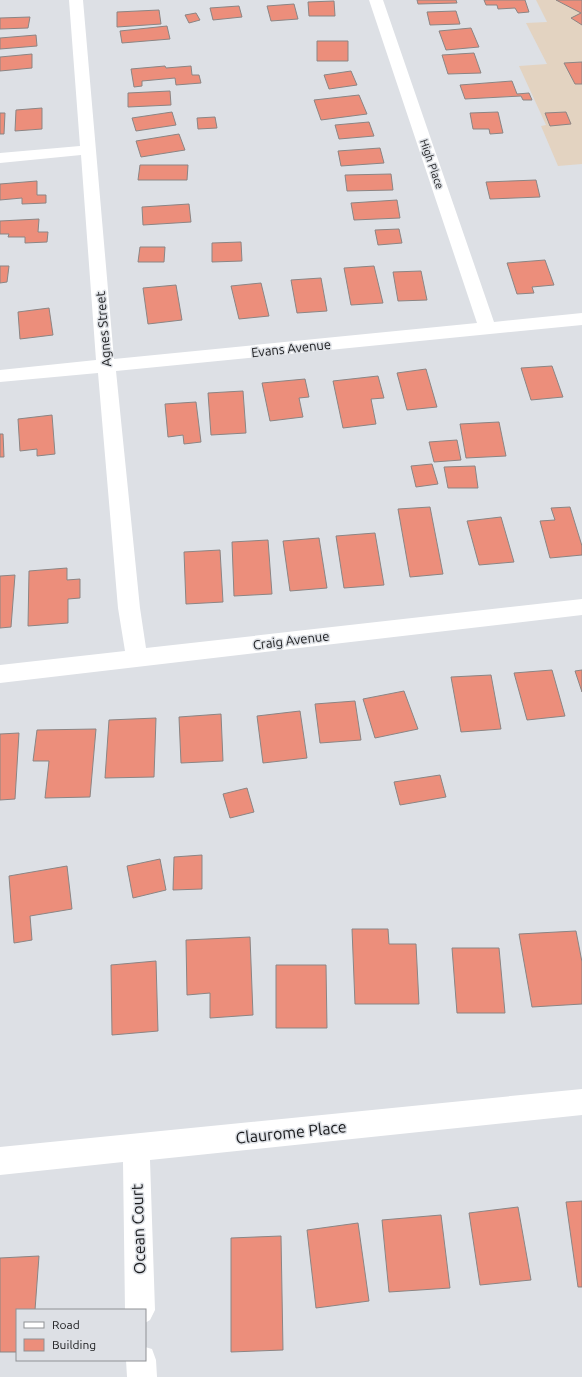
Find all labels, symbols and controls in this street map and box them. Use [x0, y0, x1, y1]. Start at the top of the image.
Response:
street label: High Place [418, 138, 446, 190]
street label: Agnes Street [93, 291, 113, 367]
street label: Evans Avenue [250, 337, 332, 359]
street label: Craig Avenue [252, 628, 330, 652]
street label: Claurome Place [235, 1117, 347, 1147]
street label: Ocean Court [127, 1183, 149, 1274]
legend [16, 1309, 146, 1361]
text: Road [52, 1318, 80, 1331]
text: Building [52, 1338, 96, 1351]

